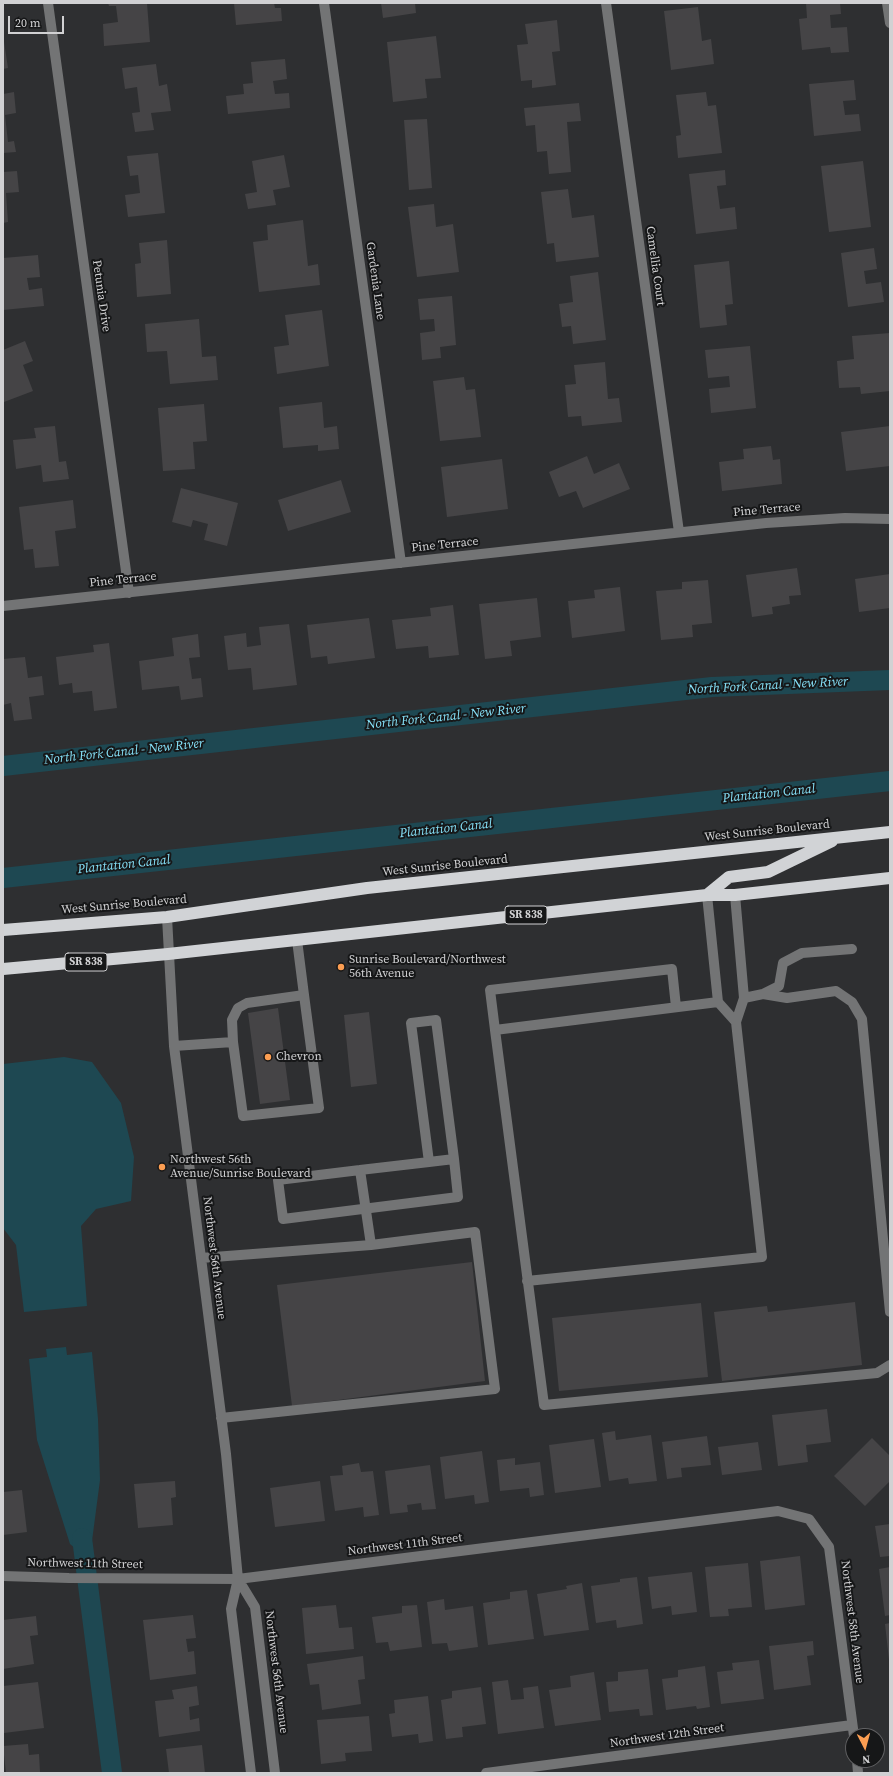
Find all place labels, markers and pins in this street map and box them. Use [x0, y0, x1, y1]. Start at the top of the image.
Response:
place label: Sunrise Boulevard/Northwest 56th Avenue [349, 953, 506, 981]
marker: Sunrise Boulevard/Northwest 56th Avenue [336, 962, 346, 972]
place label: Chevron [276, 1050, 322, 1064]
marker: Chevron [263, 1052, 273, 1062]
place label: Northwest 56th Avenue/Sunrise Boulevard [170, 1153, 311, 1181]
marker: Northwest 56th Avenue/Sunrise Boulevard [157, 1162, 167, 1172]

